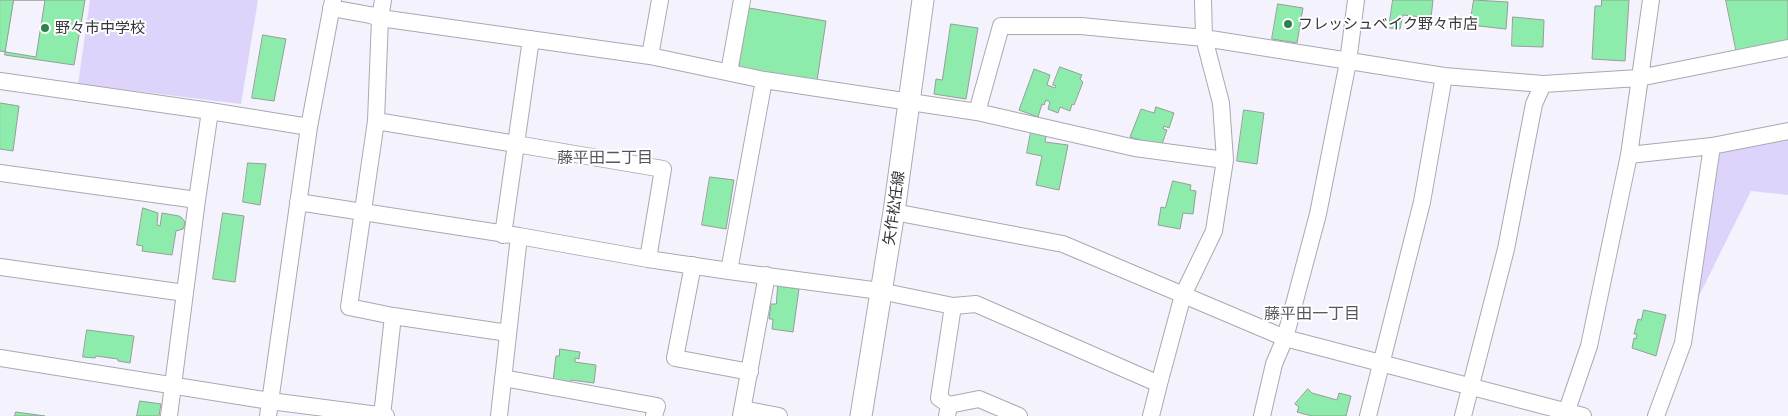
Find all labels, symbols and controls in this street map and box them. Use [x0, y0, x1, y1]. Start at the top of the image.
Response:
place label: フレッシュベイク野々市店 [1298, 15, 1478, 33]
marker: フレッシュベイク野々市店 [1282, 18, 1294, 30]
place label: 野々市中学校 [55, 19, 145, 37]
marker: 野々市中学校 [39, 22, 51, 34]
district label: 藤平田二丁目 [557, 148, 653, 168]
street label: 矢作松任線 [880, 170, 908, 246]
district label: 藤平田一丁目 [1264, 304, 1360, 324]

